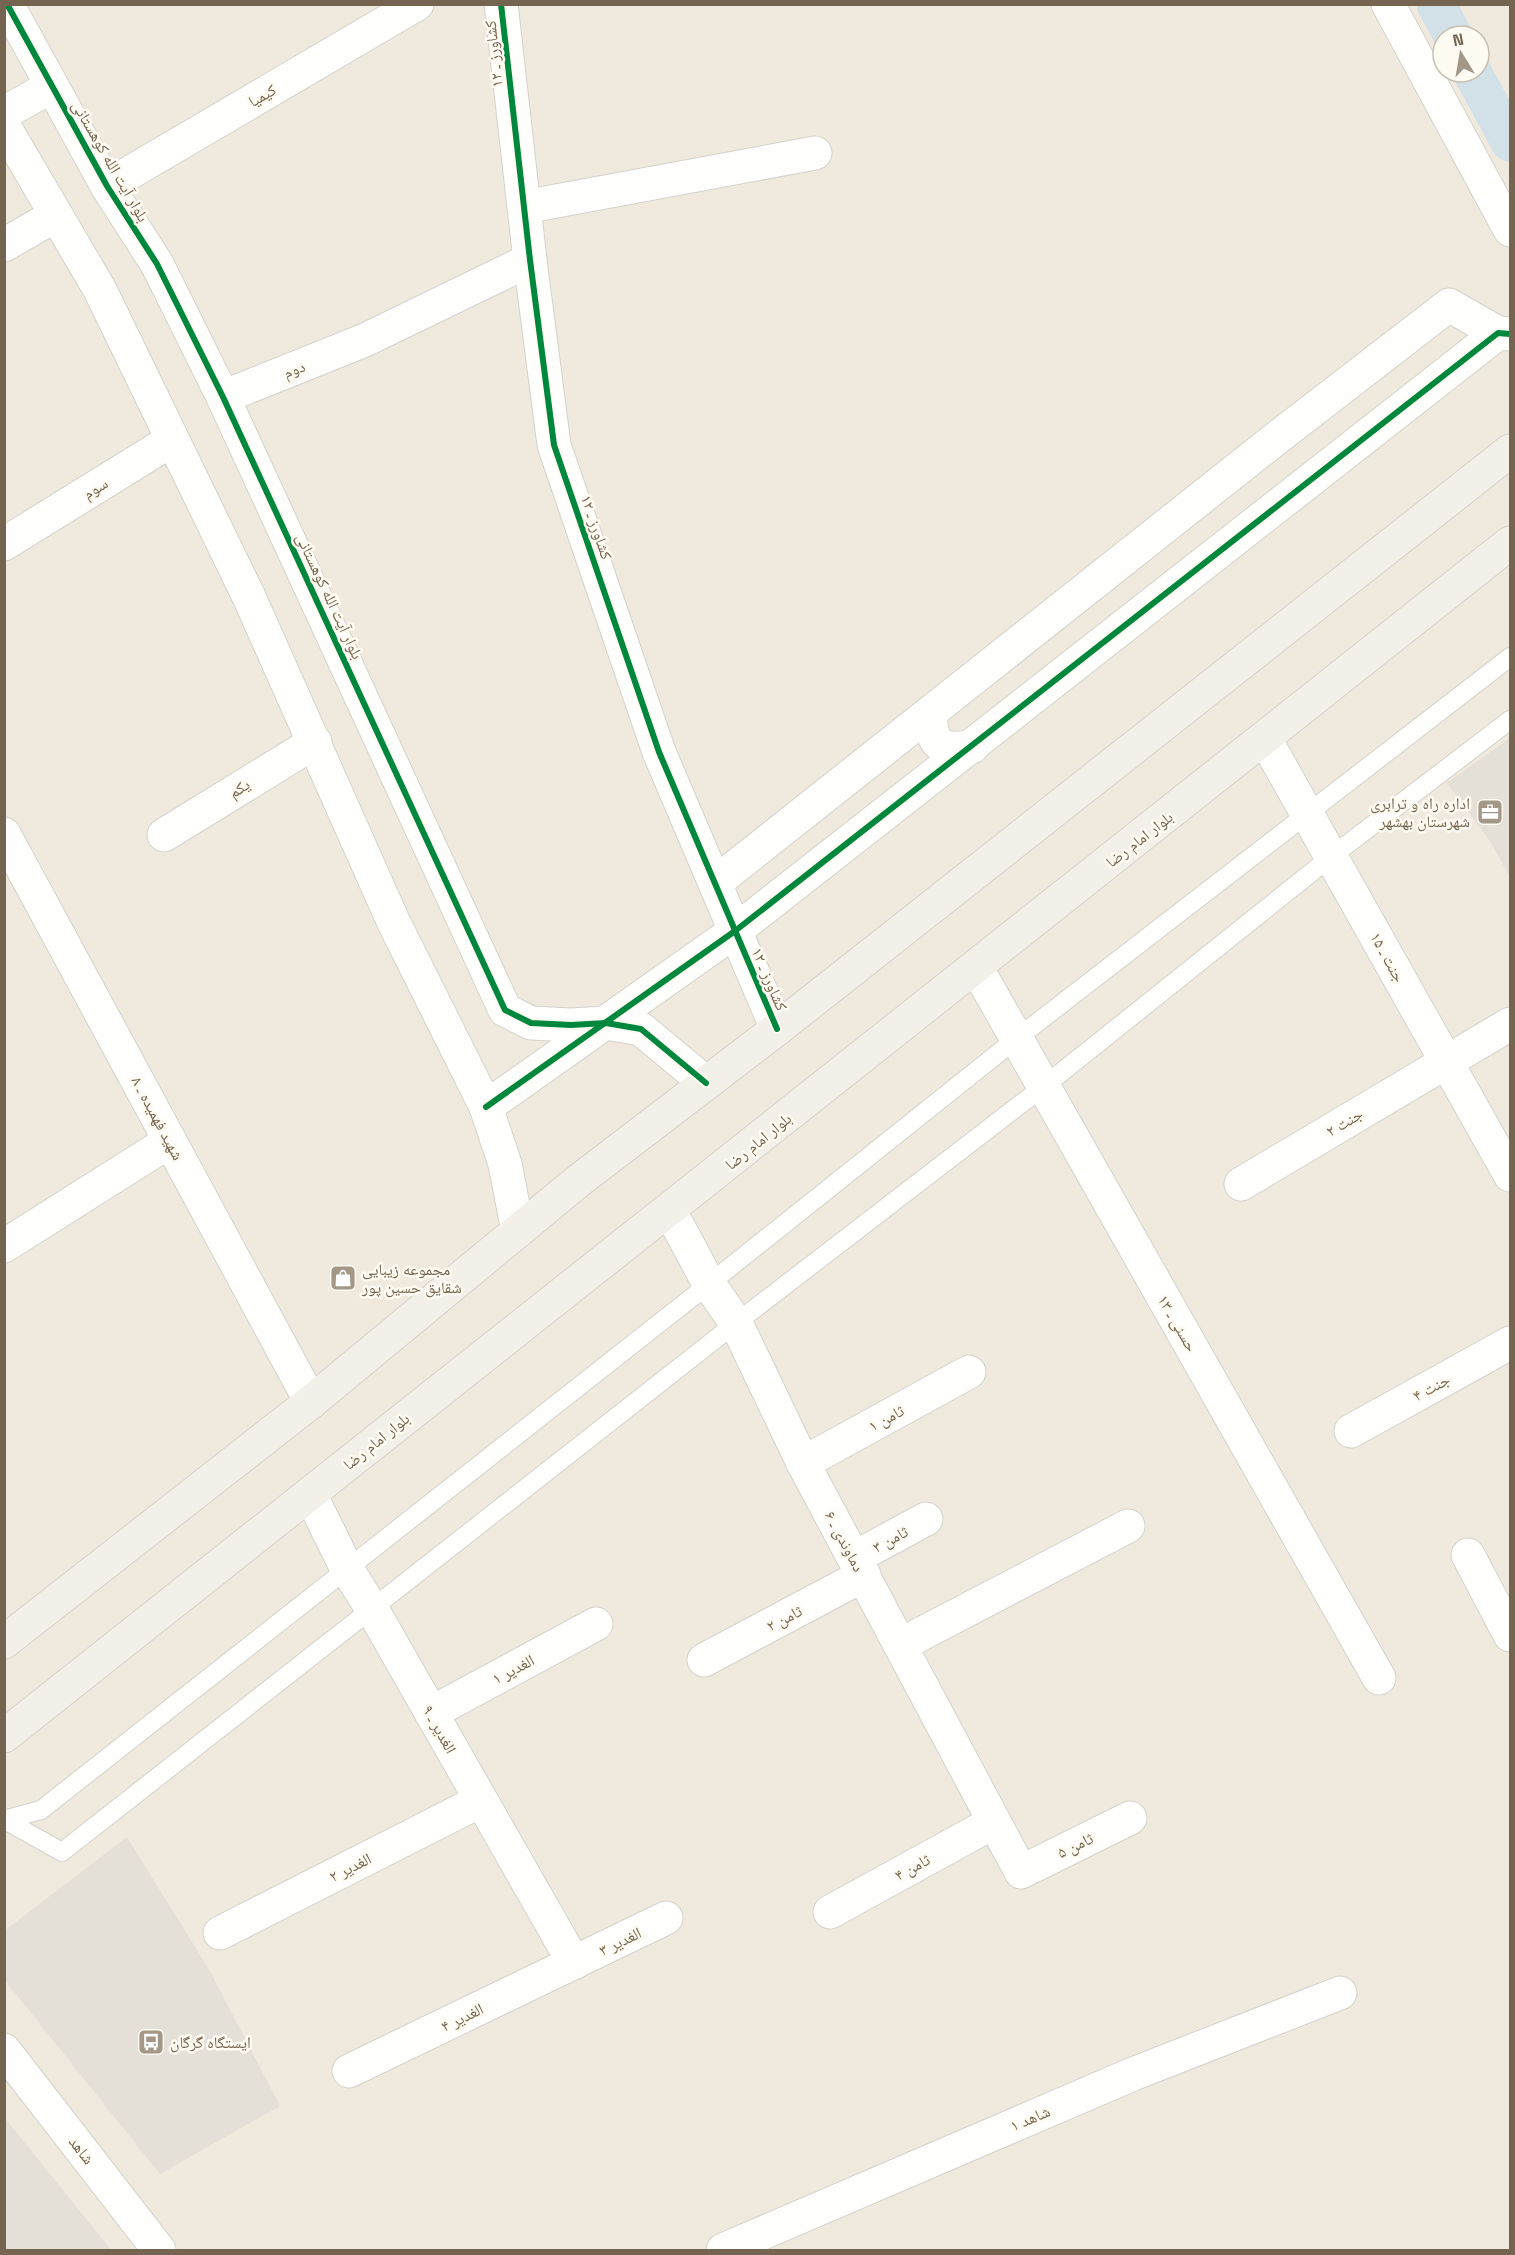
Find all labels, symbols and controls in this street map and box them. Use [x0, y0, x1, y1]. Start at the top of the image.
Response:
street label: کشاورز ـ ۱۲ [480, 19, 507, 88]
north arrow [1431, 24, 1491, 84]
text: N [1451, 28, 1466, 51]
street label: کیمیا [245, 79, 280, 112]
street label: بلوار آیت الله کوهستانی [67, 97, 154, 226]
street label: دوم [280, 356, 308, 383]
street label: سوم [79, 473, 112, 504]
street label: کشاورز ـ ۱۲ [576, 492, 617, 563]
street label: بلوار آیت الله کوهستانی [291, 530, 368, 663]
street label: یکم [225, 774, 254, 803]
place label: اداره راه و ترابری شهرستان بهشهر [1370, 793, 1470, 832]
office icon: اداره راه و ترابری شهرستان بهشهر [1475, 797, 1505, 827]
street label: بلوار امام رضا [1101, 807, 1177, 872]
street label: جنت ـ ۱۵ [1365, 929, 1410, 986]
street label: کشاورز ـ ۱۲ [747, 944, 792, 1015]
street label: شهید فهمیده ـ ۸ [127, 1073, 188, 1164]
street label: جنت ۲ [1322, 1103, 1366, 1142]
street label: بلوار امام رضا [721, 1108, 796, 1175]
place label: مجموعه زیبایی شقایق حسین پور [361, 1259, 462, 1298]
shop icon: مجموعه زیبایی شقایق حسین پور [328, 1263, 358, 1293]
street label: حسنی ـ ۱۳ [1153, 1291, 1202, 1356]
street label: جنت ۴ [1409, 1369, 1453, 1406]
street label: ثامن ۱ [865, 1400, 908, 1437]
street label: بلوار امام رضا [339, 1408, 414, 1475]
street label: دماوندی ـ ۶ [820, 1507, 869, 1575]
street label: ثامن ۳ [869, 1521, 912, 1558]
street label: ثامن ۲ [763, 1600, 806, 1637]
street label: الغدیر ۱ [489, 1650, 538, 1689]
street label: الغدیر ـ ۹ [418, 1701, 461, 1757]
street label: ثامن ۵ [1054, 1828, 1097, 1863]
street label: الغدیر ۲ [326, 1848, 375, 1887]
street label: ثامن ۴ [891, 1849, 934, 1886]
street label: الغدیر ۳ [596, 1922, 645, 1961]
street label: الغدیر ۴ [438, 1998, 487, 2037]
bus stop icon: ایستگاه گرگان [136, 2027, 166, 2057]
place label: ایستگاه گرگان [170, 2032, 251, 2053]
street label: شاهد ۱ [1007, 2101, 1053, 2136]
street label: شاهد [64, 2132, 99, 2169]

